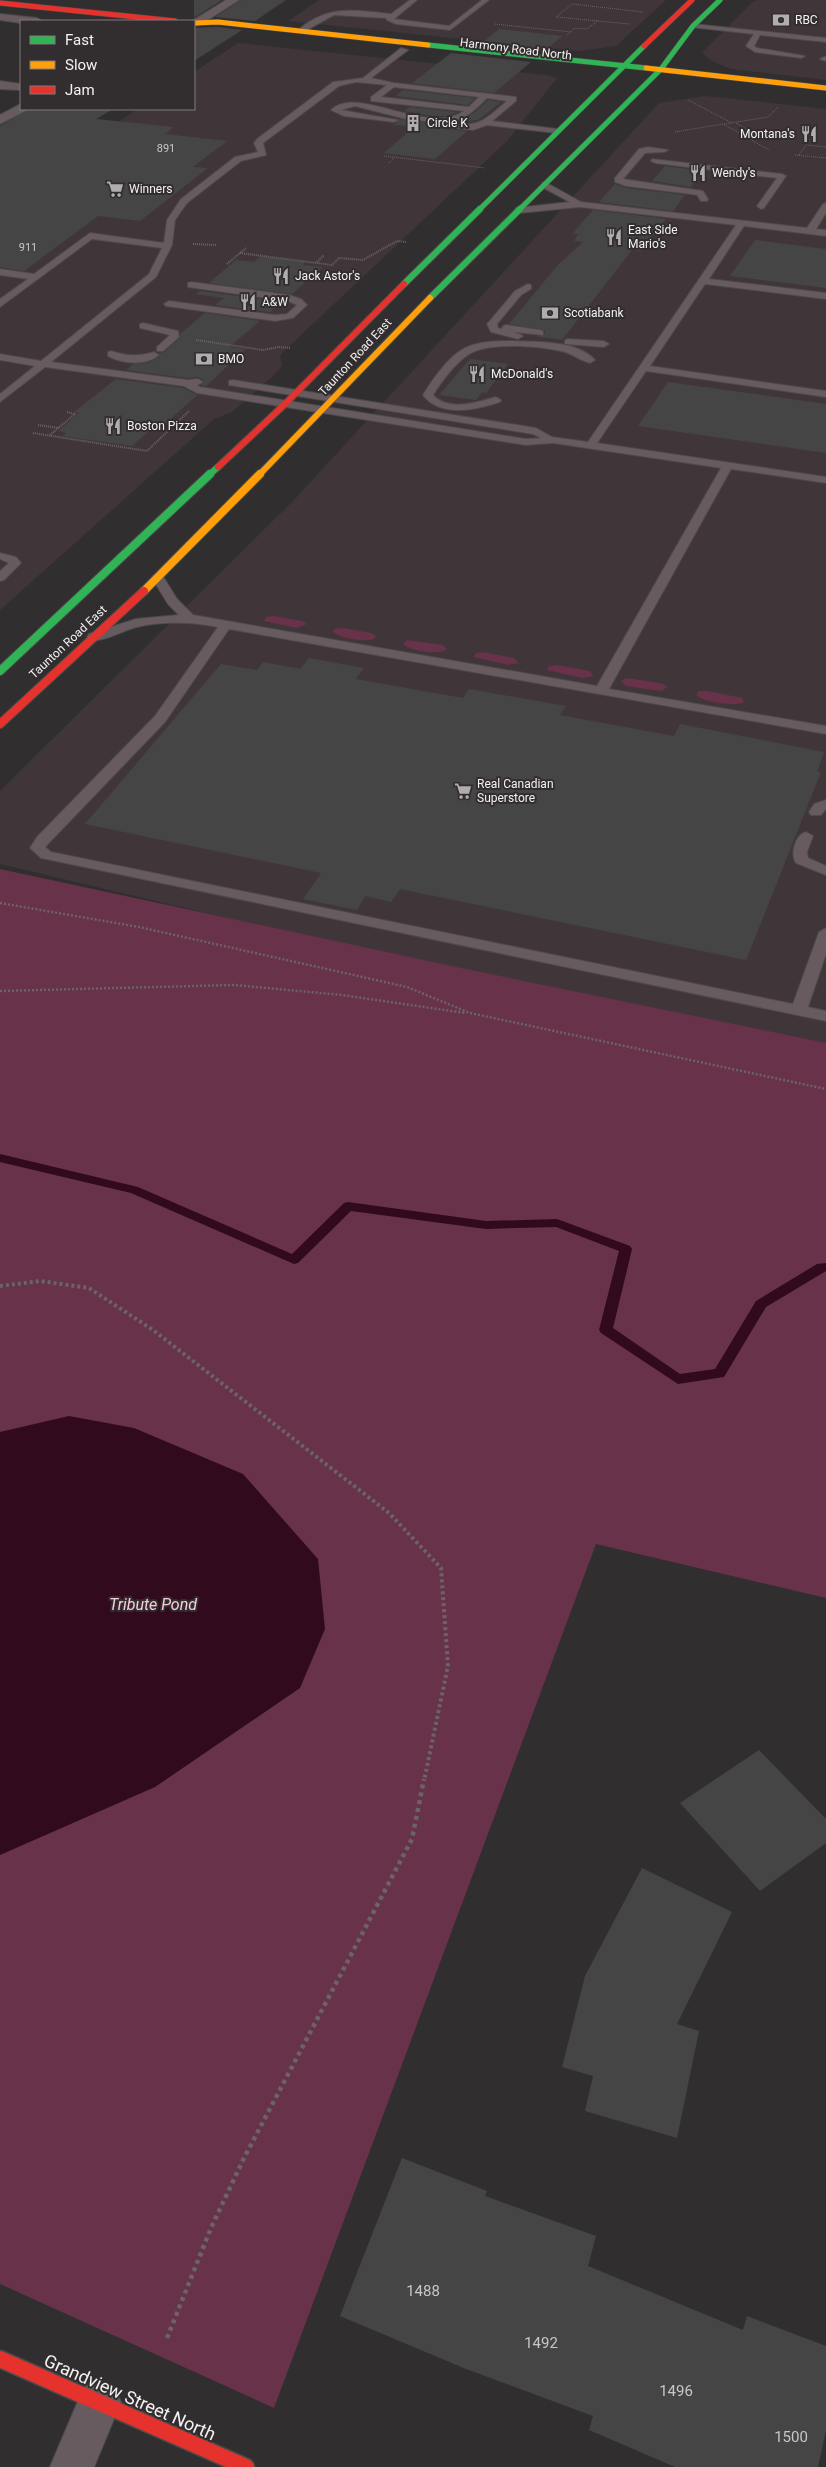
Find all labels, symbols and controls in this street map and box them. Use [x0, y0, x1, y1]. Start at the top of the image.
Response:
bank icon: RBC [771, 10, 791, 30]
place label: RBC [795, 13, 818, 27]
legend [20, 20, 195, 110]
text: Fast [65, 31, 94, 49]
street label: Harmony Road North [459, 35, 573, 63]
text: Slow [65, 56, 97, 74]
text: Jam [65, 81, 95, 99]
building icon: Circle K [403, 113, 423, 133]
place label: Circle K [427, 116, 468, 130]
restaurant icon: Montana's [799, 124, 819, 144]
place label: Montana's [740, 127, 795, 141]
house number: 891 [157, 142, 175, 155]
restaurant icon: Wendy's [688, 163, 708, 183]
place label: Wendy's [712, 166, 756, 180]
supermarket icon: Winners [105, 179, 125, 199]
place label: Winners [129, 182, 172, 196]
place label: East Side Mario's [628, 223, 678, 251]
restaurant icon: East Side Mario's [604, 227, 624, 247]
house number: 911 [19, 241, 37, 254]
restaurant icon: Jack Astor's [271, 266, 291, 286]
place label: Jack Astor's [295, 269, 360, 283]
restaurant icon: A&W [238, 292, 258, 312]
place label: A&W [262, 295, 288, 309]
bank icon: Scotiabank [540, 303, 560, 323]
place label: Scotiabank [564, 306, 625, 320]
street label: Taunton Road East [316, 315, 394, 399]
bank icon: BMO [194, 349, 214, 369]
place label: BMO [218, 352, 244, 366]
restaurant icon: McDonald's [467, 364, 487, 384]
place label: McDonald's [491, 367, 553, 381]
restaurant icon: Boston Pizza [103, 416, 123, 436]
place label: Boston Pizza [127, 419, 197, 433]
street label: Taunton Road East [26, 603, 110, 681]
place label: Real Canadian Superstore [477, 777, 554, 805]
supermarket icon: Real Canadian Superstore [453, 781, 473, 801]
water label: Tribute Pond [109, 1595, 197, 1614]
house number: 1488 [406, 2282, 440, 2300]
house number: 1492 [524, 2334, 558, 2352]
street label: Grandview Street North [41, 2350, 219, 2444]
house number: 1496 [659, 2382, 693, 2400]
house number: 1500 [774, 2428, 808, 2446]

